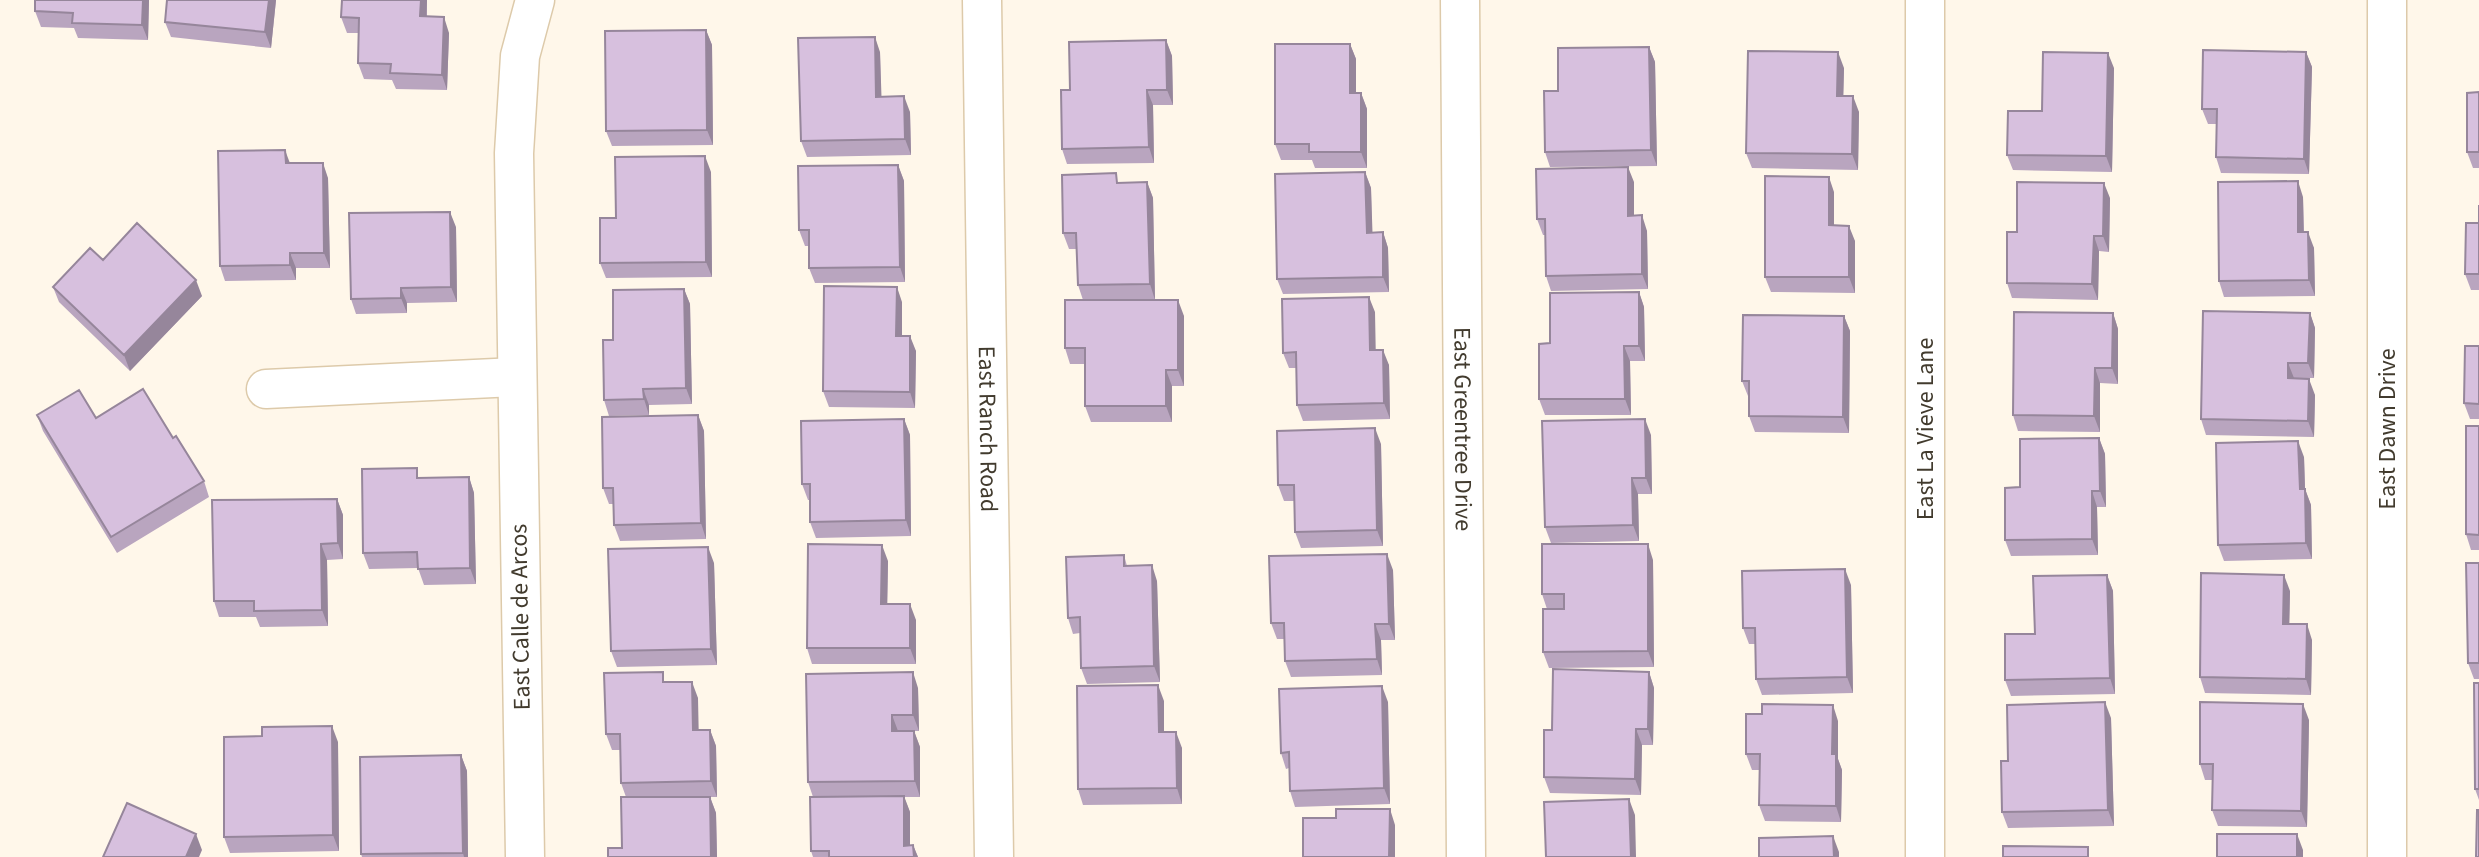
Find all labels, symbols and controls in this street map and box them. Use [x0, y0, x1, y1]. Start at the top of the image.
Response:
street label: East Greentree Drive [1444, 327, 1481, 531]
street label: East La Vieve Lane [1908, 338, 1943, 520]
street label: East Ranch Road [969, 345, 1006, 512]
street label: East Dawn Drive [2370, 348, 2405, 510]
street label: East Calle de Arcos [501, 523, 540, 711]

